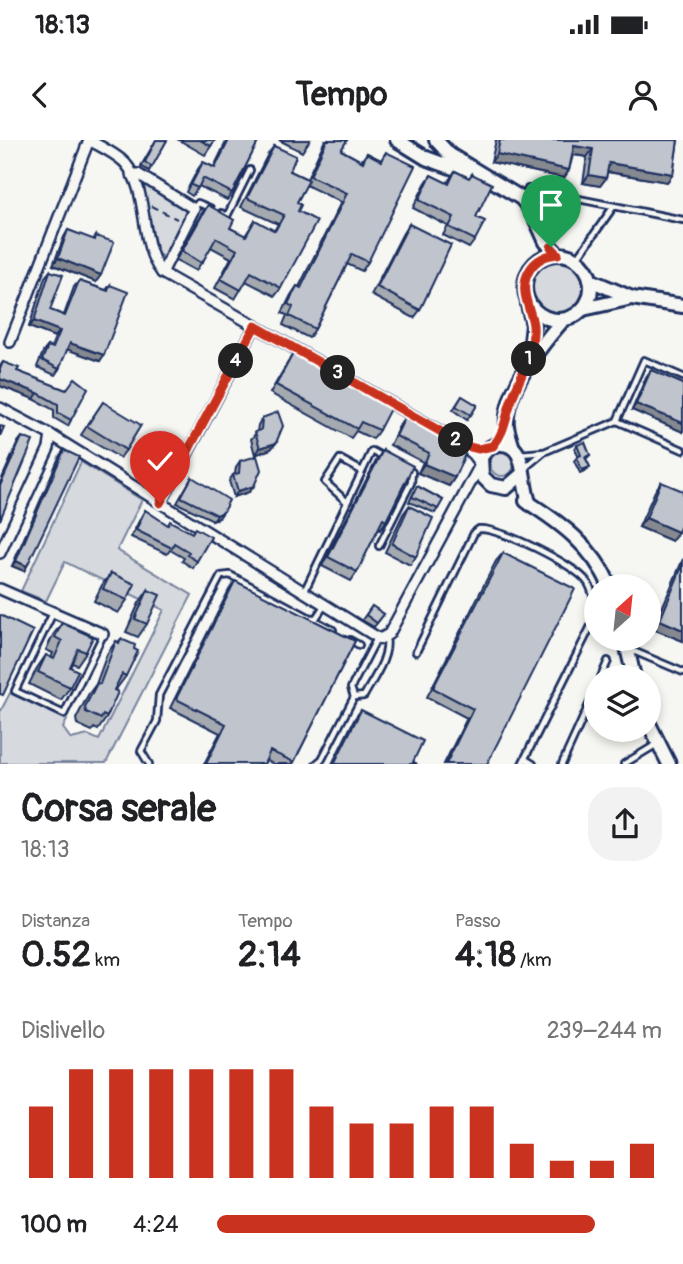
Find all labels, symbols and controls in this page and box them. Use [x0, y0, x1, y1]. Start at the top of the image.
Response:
text: 18:13 [35, 9, 90, 41]
text: Tempo [295, 75, 388, 115]
icon: back [21, 76, 59, 114]
icon: person [624, 76, 662, 114]
pin [521, 175, 581, 247]
icon: arrive [532, 186, 570, 224]
pin: 1 [512, 342, 546, 376]
pin: 4 [218, 344, 254, 378]
text: 1 [525, 346, 532, 370]
text: 4 [230, 348, 241, 372]
pin: 3 [320, 356, 356, 390]
text: 3 [332, 360, 343, 384]
pin: 2 [438, 422, 474, 458]
text: 2 [450, 427, 461, 451]
pin [130, 431, 190, 503]
icon: check [141, 442, 179, 480]
north arrow [584, 574, 662, 651]
map controls [584, 574, 661, 742]
button: layers [584, 665, 661, 742]
text: Corsa serale [21, 785, 216, 833]
button: share [588, 787, 662, 861]
text: 18:13 [21, 835, 70, 864]
text: Distanza [21, 909, 90, 933]
text: Tempo [238, 909, 293, 933]
text: Passo [455, 909, 501, 933]
text: 0.52 [21, 933, 91, 977]
text: 2:14 [238, 933, 301, 977]
text: 4:18 [455, 933, 516, 977]
text: km [91, 948, 120, 972]
text: /km [516, 948, 552, 972]
text: Dislivello [21, 1016, 105, 1045]
text: 239–244 m [547, 1016, 662, 1045]
text: 100 m [21, 1210, 87, 1239]
text: 4:24 [133, 1210, 179, 1239]

